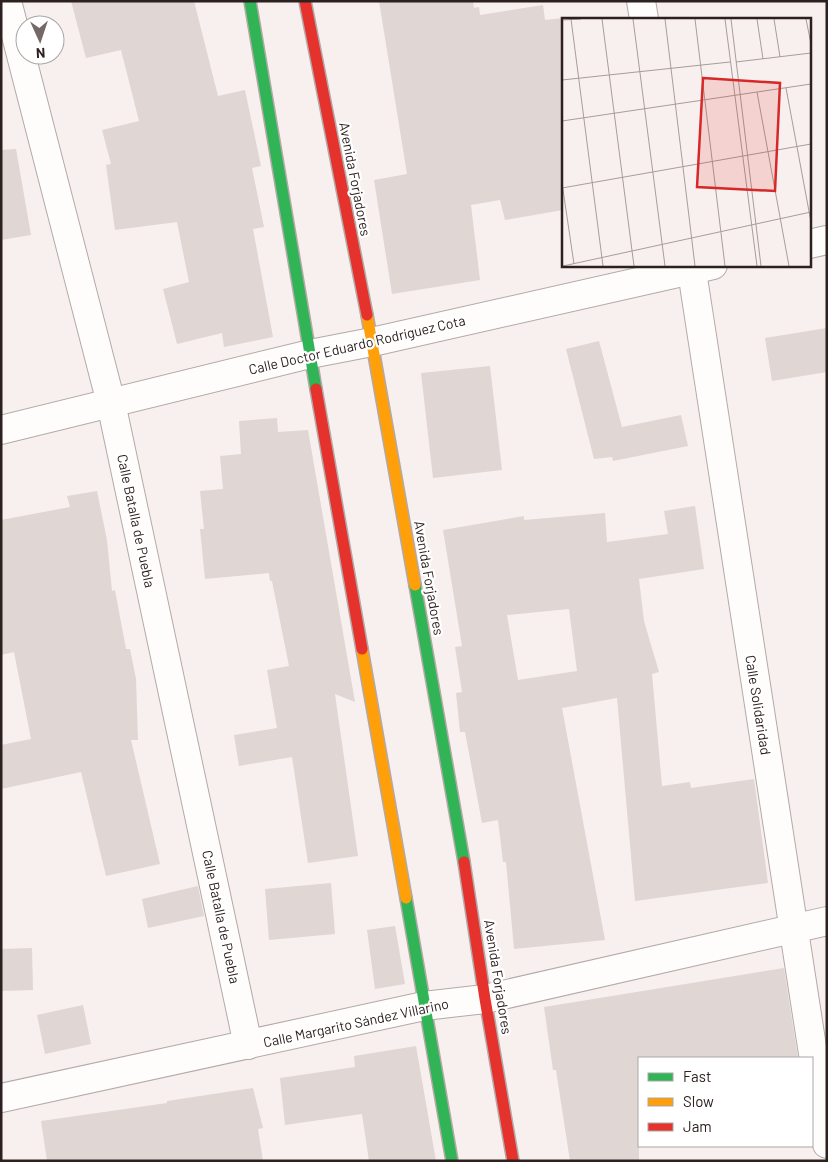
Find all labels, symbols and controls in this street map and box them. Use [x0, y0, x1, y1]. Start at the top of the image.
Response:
north arrow [15, 15, 65, 65]
inset map [562, 18, 810, 266]
text: N [36, 45, 46, 62]
street label: Avenida Forjadores [336, 120, 375, 238]
street label: Calle Doctor Eduardo Rodríguez Cota [247, 311, 467, 378]
street label: Calle Batalla de Puebla [114, 453, 159, 589]
street label: Avenida Forjadores [411, 519, 448, 637]
street label: Calle Solidaridad [742, 654, 775, 756]
street label: Calle Batalla de Puebla [199, 849, 244, 985]
street label: Avenida Forjadores [481, 918, 516, 1036]
street label: Calle Margarito Sández Villarino [262, 995, 450, 1050]
legend [638, 1057, 813, 1147]
text: Fast [683, 1067, 711, 1085]
text: Slow [683, 1092, 714, 1110]
text: Jam [683, 1117, 712, 1135]

